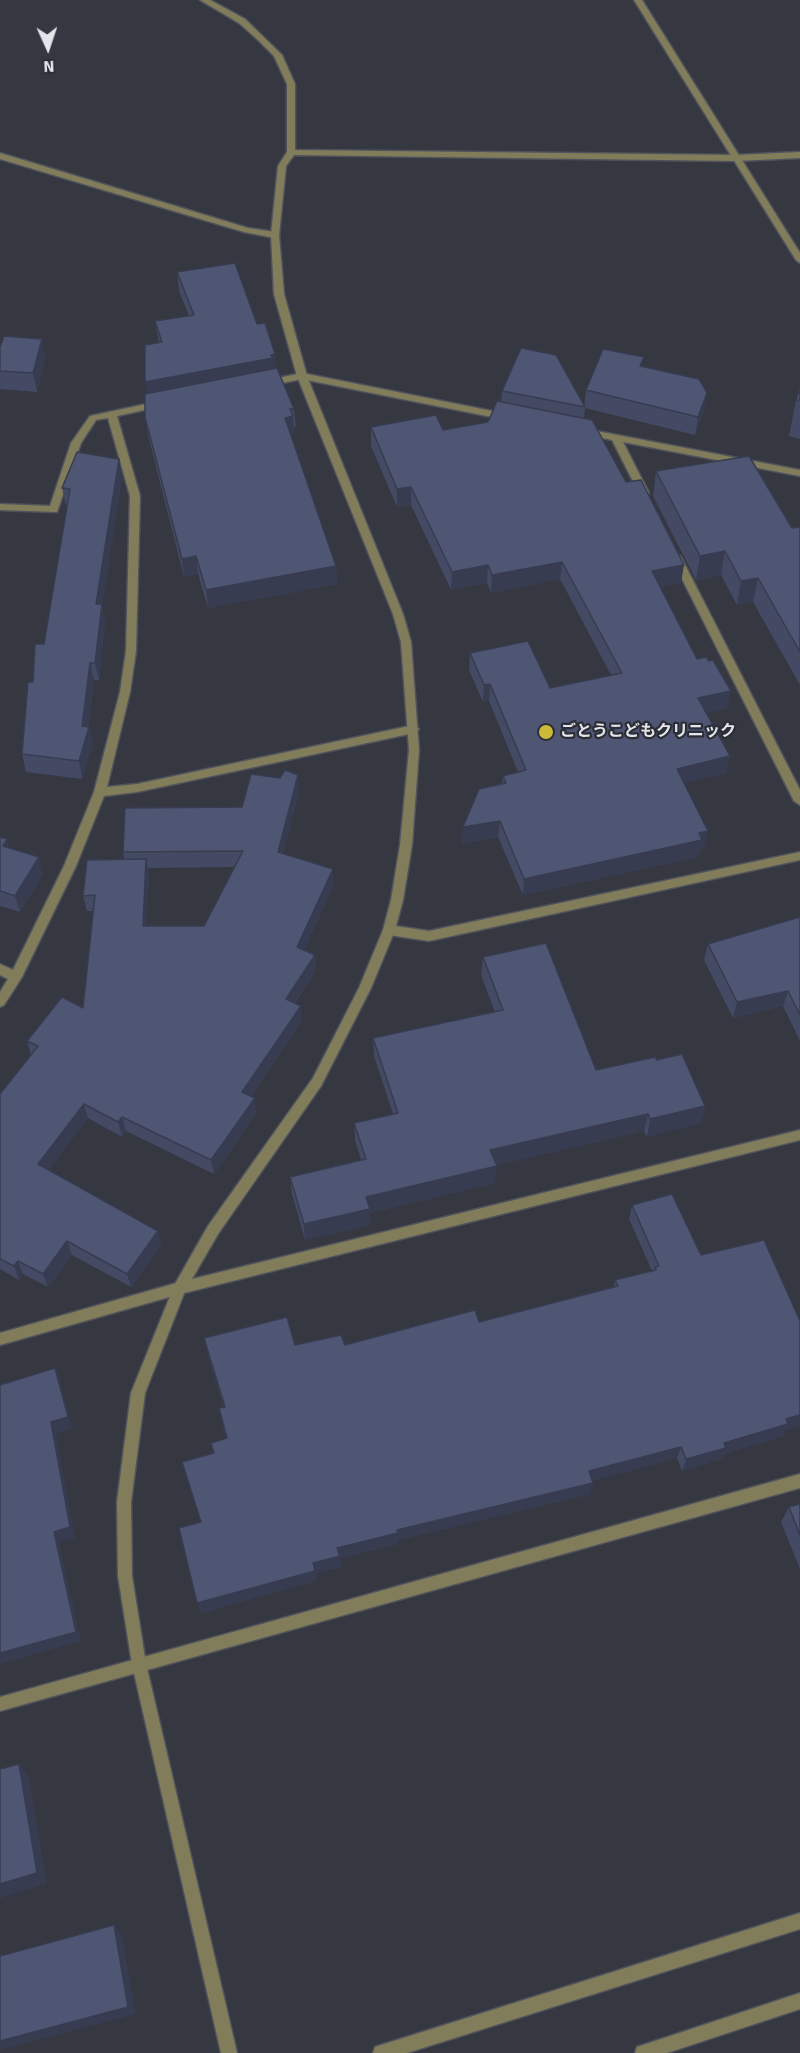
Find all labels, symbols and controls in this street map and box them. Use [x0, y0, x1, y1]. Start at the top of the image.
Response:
north arrow [18, 18, 78, 78]
text: N [43, 56, 55, 76]
place label: ごとうこどもクリニック [560, 722, 736, 742]
marker: ごとうこどもクリニック [537, 723, 555, 741]

